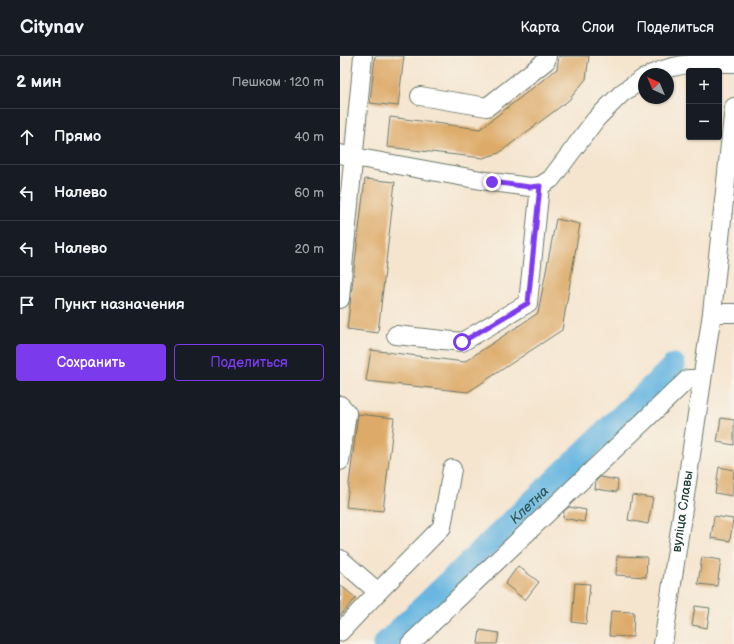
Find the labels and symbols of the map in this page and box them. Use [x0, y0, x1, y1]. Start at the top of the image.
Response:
north arrow [638, 68, 674, 104]
route end [483, 173, 501, 191]
route start [453, 333, 471, 351]
street label: вуліца Славы [669, 470, 697, 553]
water label: Клетна [506, 482, 552, 527]

